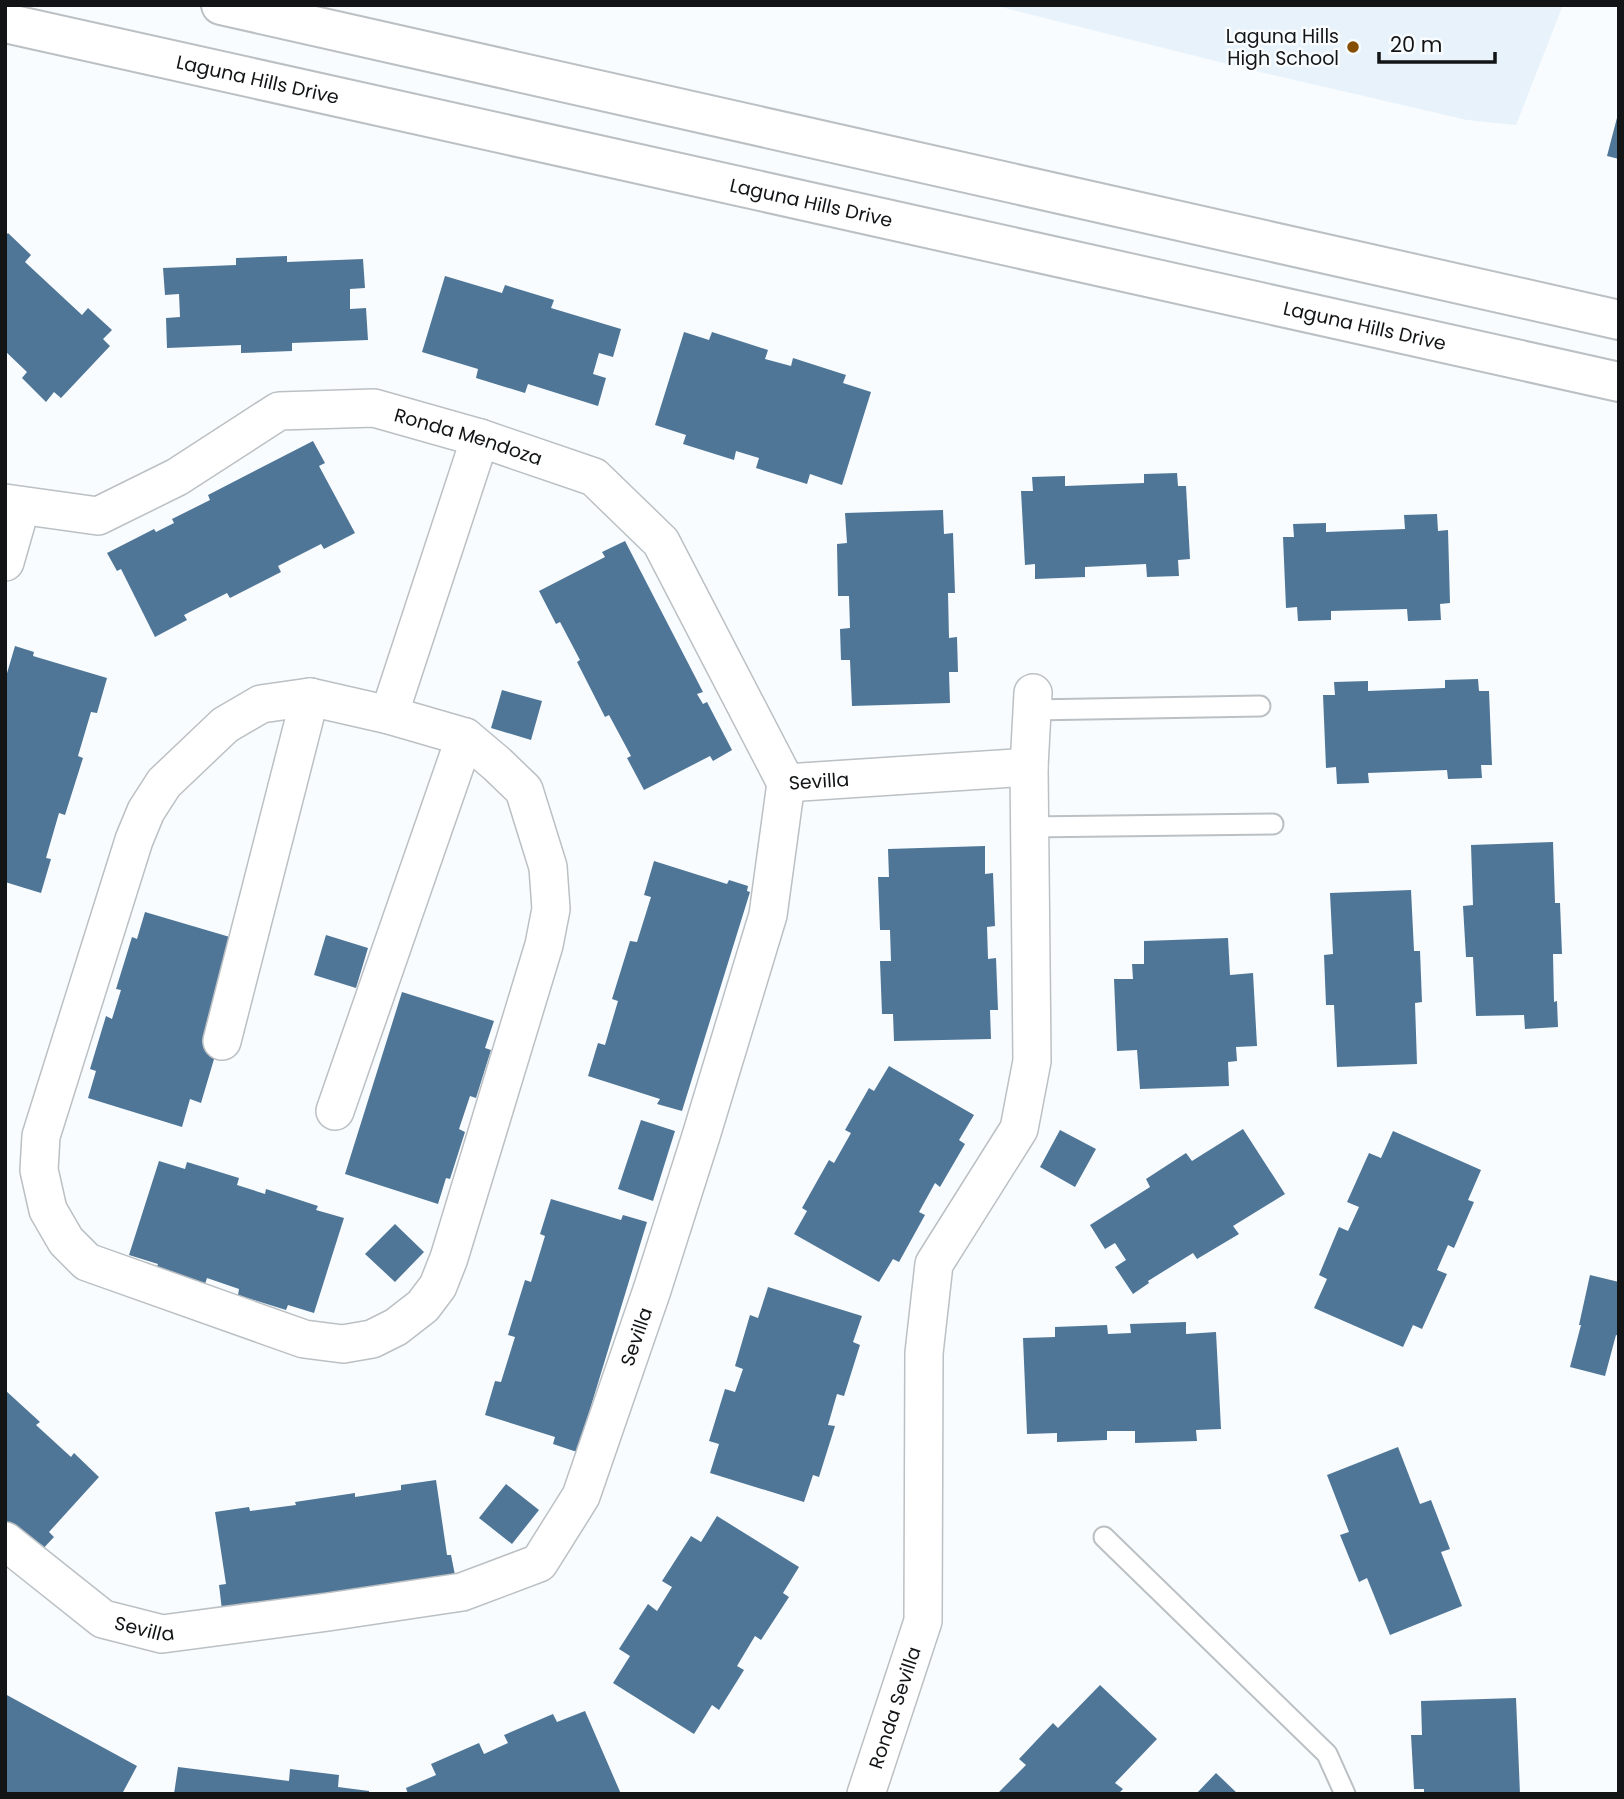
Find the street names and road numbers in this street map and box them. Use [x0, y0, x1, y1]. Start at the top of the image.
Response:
street label: Laguna Hills Drive [174, 49, 342, 111]
street label: Laguna Hills Drive [727, 172, 895, 234]
street label: Laguna Hills Drive [1281, 295, 1449, 357]
street label: Ronda Mendoza [391, 401, 546, 472]
street label: Sevilla [788, 766, 850, 797]
street label: Sevilla [614, 1304, 659, 1370]
street label: Sevilla [112, 1609, 176, 1648]
street label: Ronda Sevilla [862, 1643, 928, 1772]

